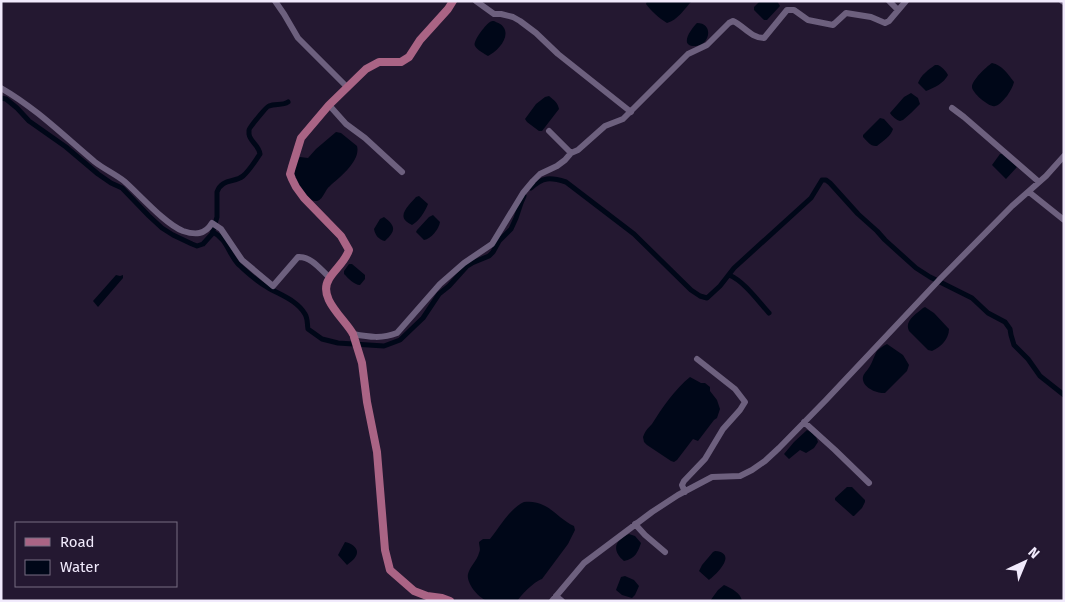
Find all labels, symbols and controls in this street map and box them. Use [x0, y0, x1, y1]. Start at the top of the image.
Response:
legend [15, 522, 178, 587]
text: Road [60, 533, 95, 551]
north arrow [1000, 537, 1050, 587]
text: N [1024, 544, 1043, 562]
text: Water [60, 558, 99, 576]

